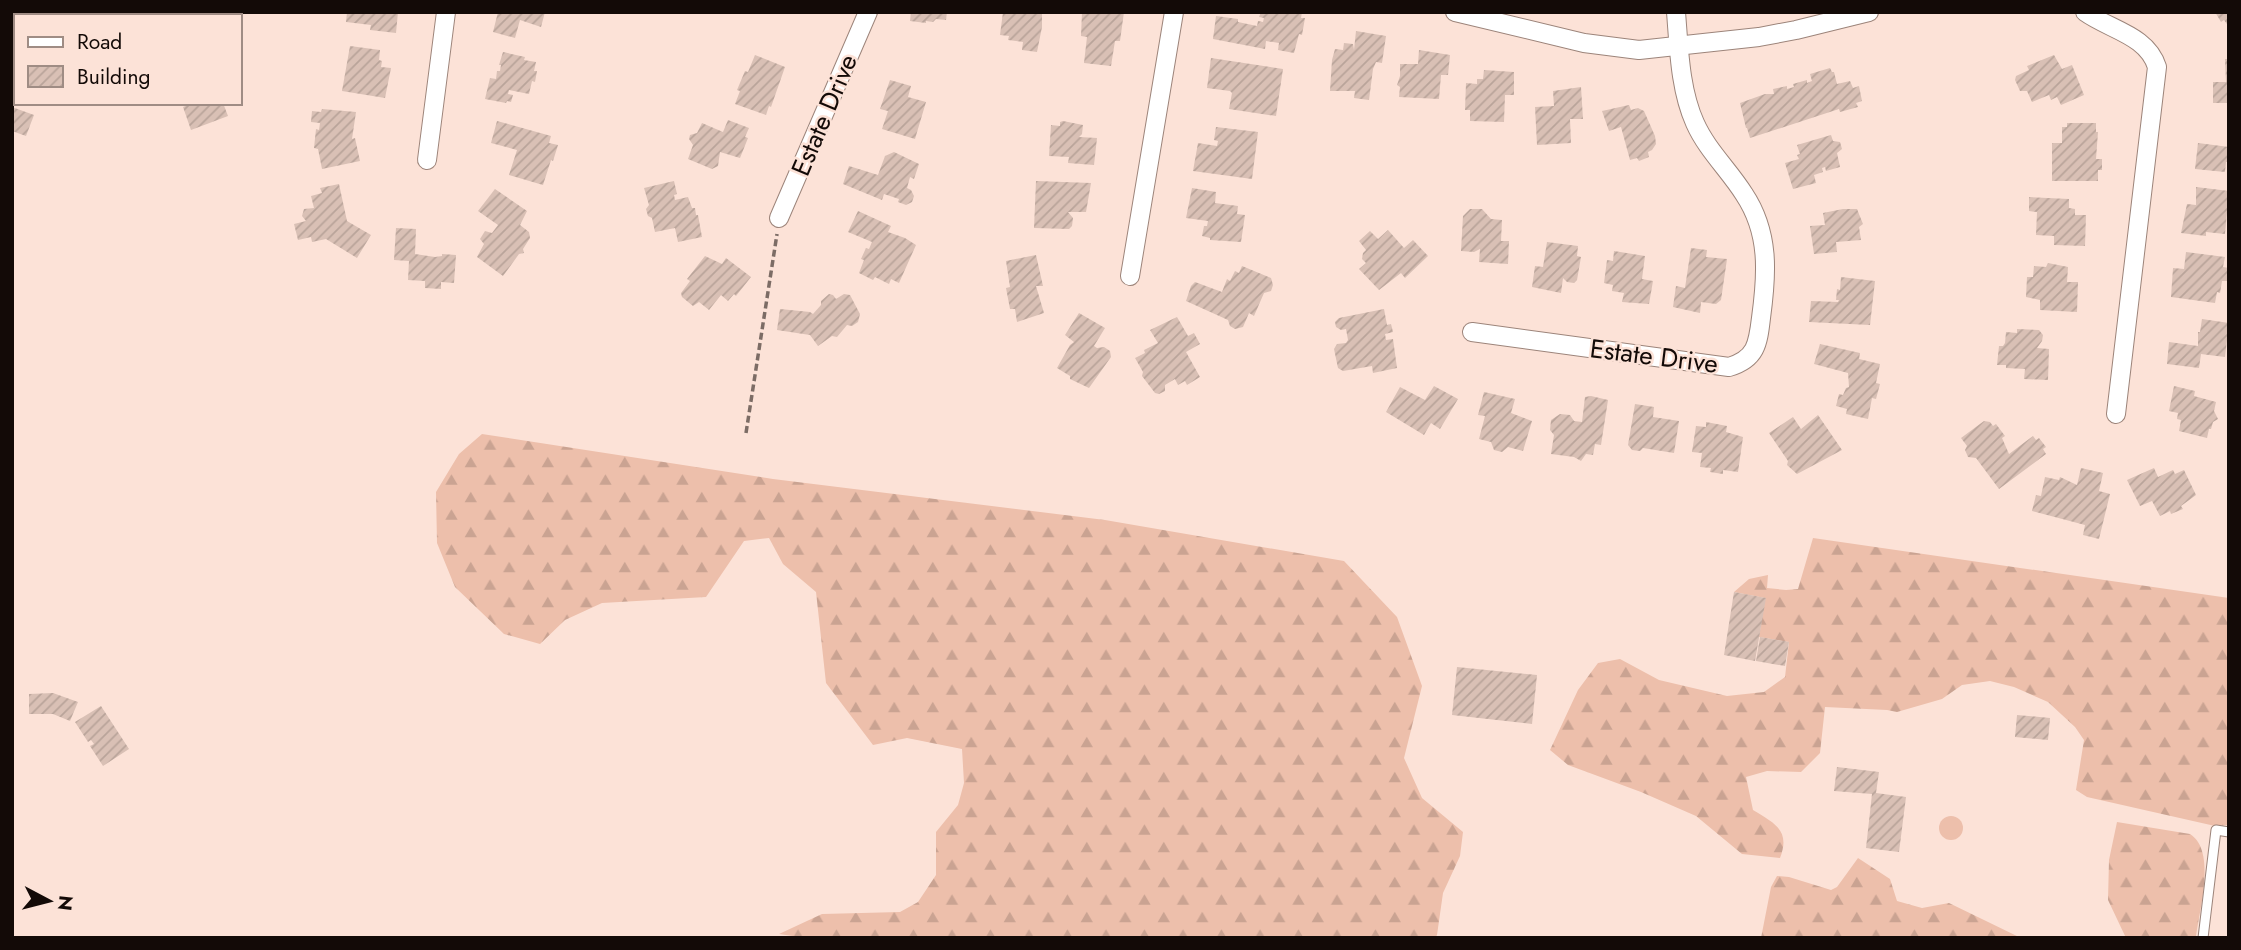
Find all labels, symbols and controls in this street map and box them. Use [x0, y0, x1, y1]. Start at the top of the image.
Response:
legend [14, 14, 242, 105]
text: Road [77, 27, 122, 57]
street label: Estate Drive [781, 48, 867, 182]
text: Building [77, 62, 150, 92]
street label: Estate Drive [1588, 329, 1720, 383]
north arrow [14, 866, 84, 936]
text: N [51, 894, 80, 912]

